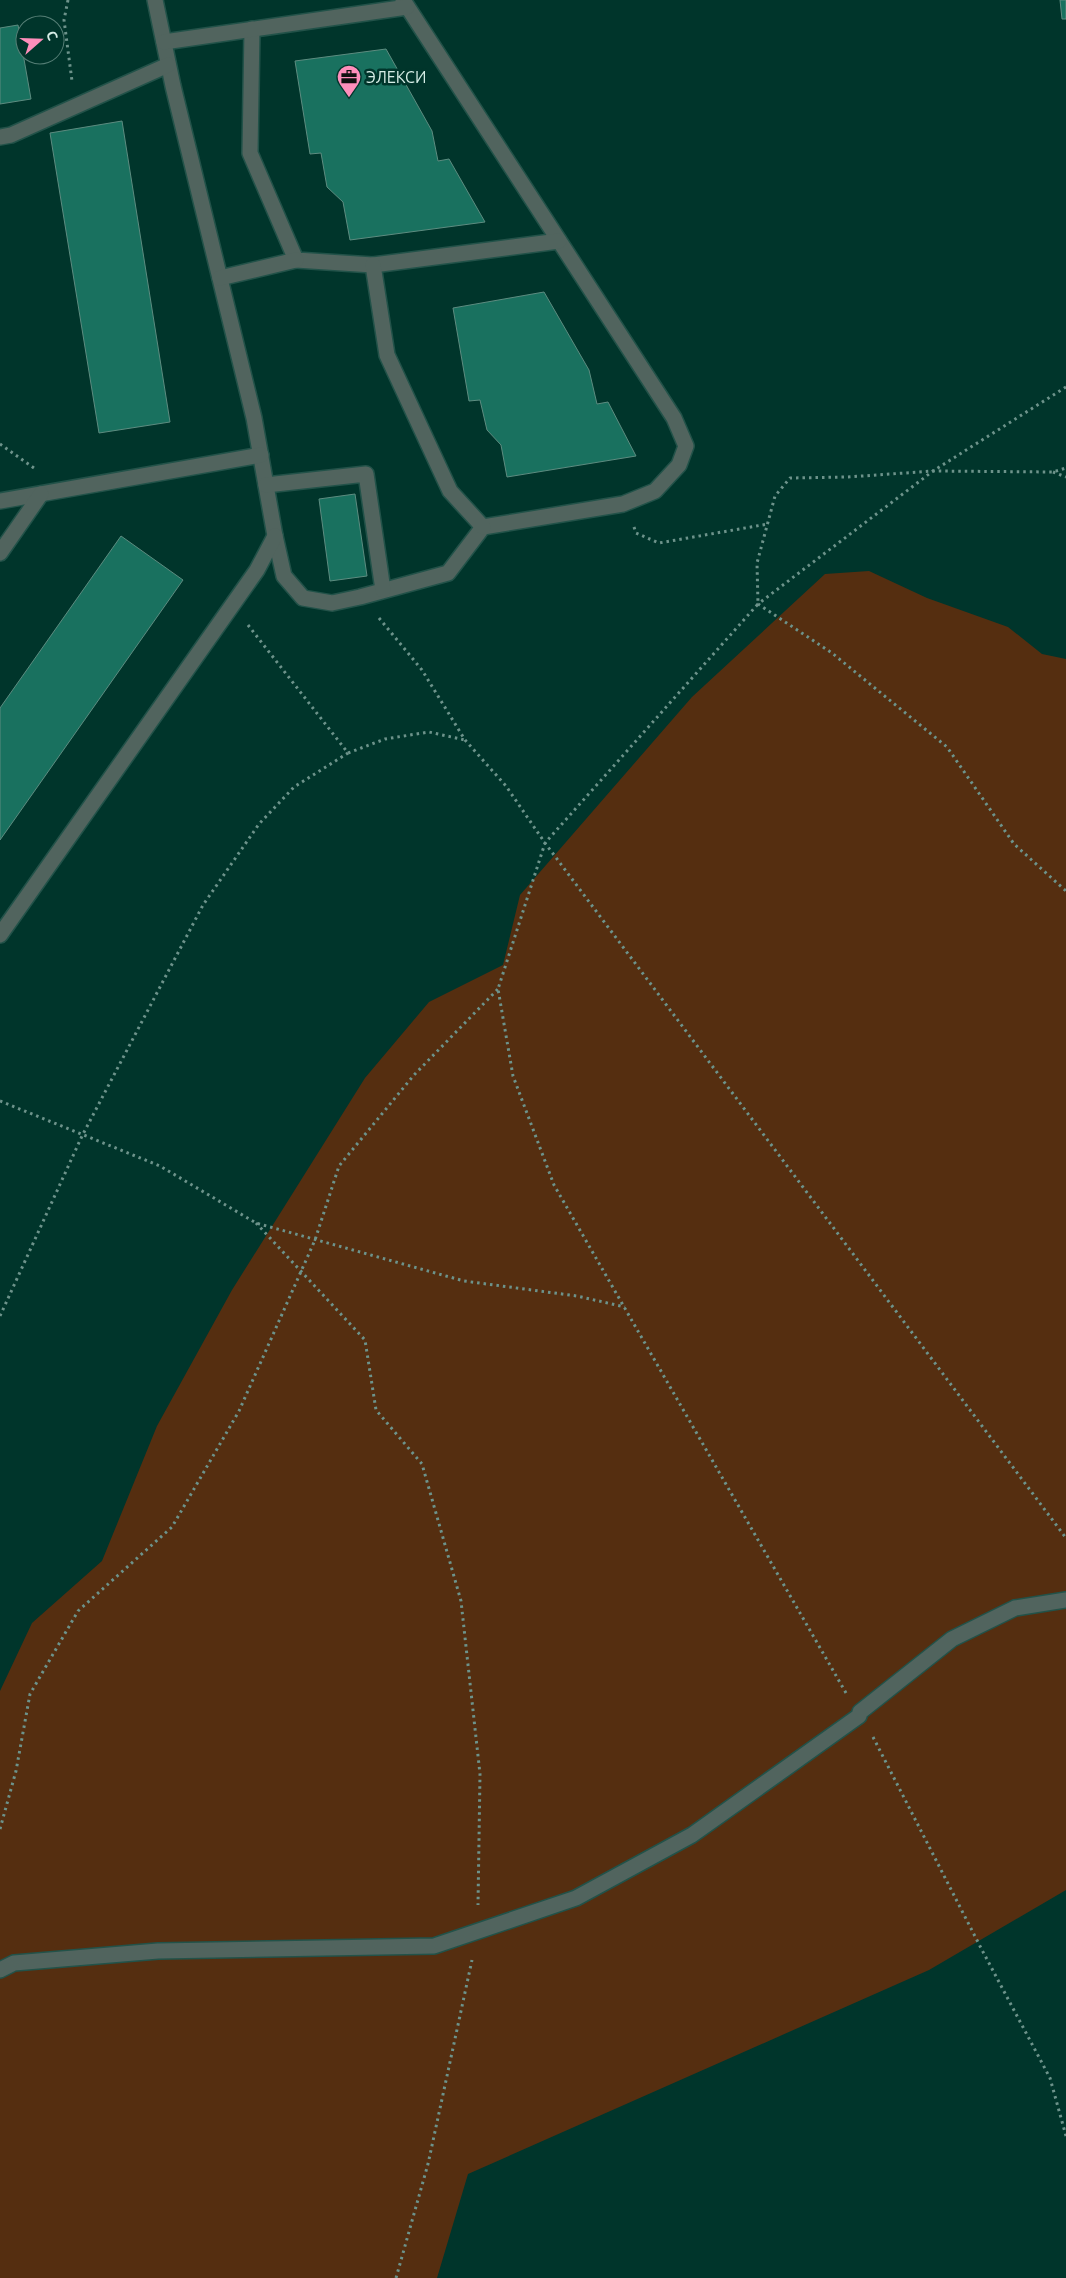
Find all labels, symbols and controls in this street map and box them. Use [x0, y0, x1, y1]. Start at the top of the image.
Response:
north arrow [15, 15, 65, 65]
text: С [43, 29, 61, 43]
office icon: ЭЛЕКСИ [336, 64, 362, 98]
place label: ЭЛЕКСИ [366, 68, 426, 86]

